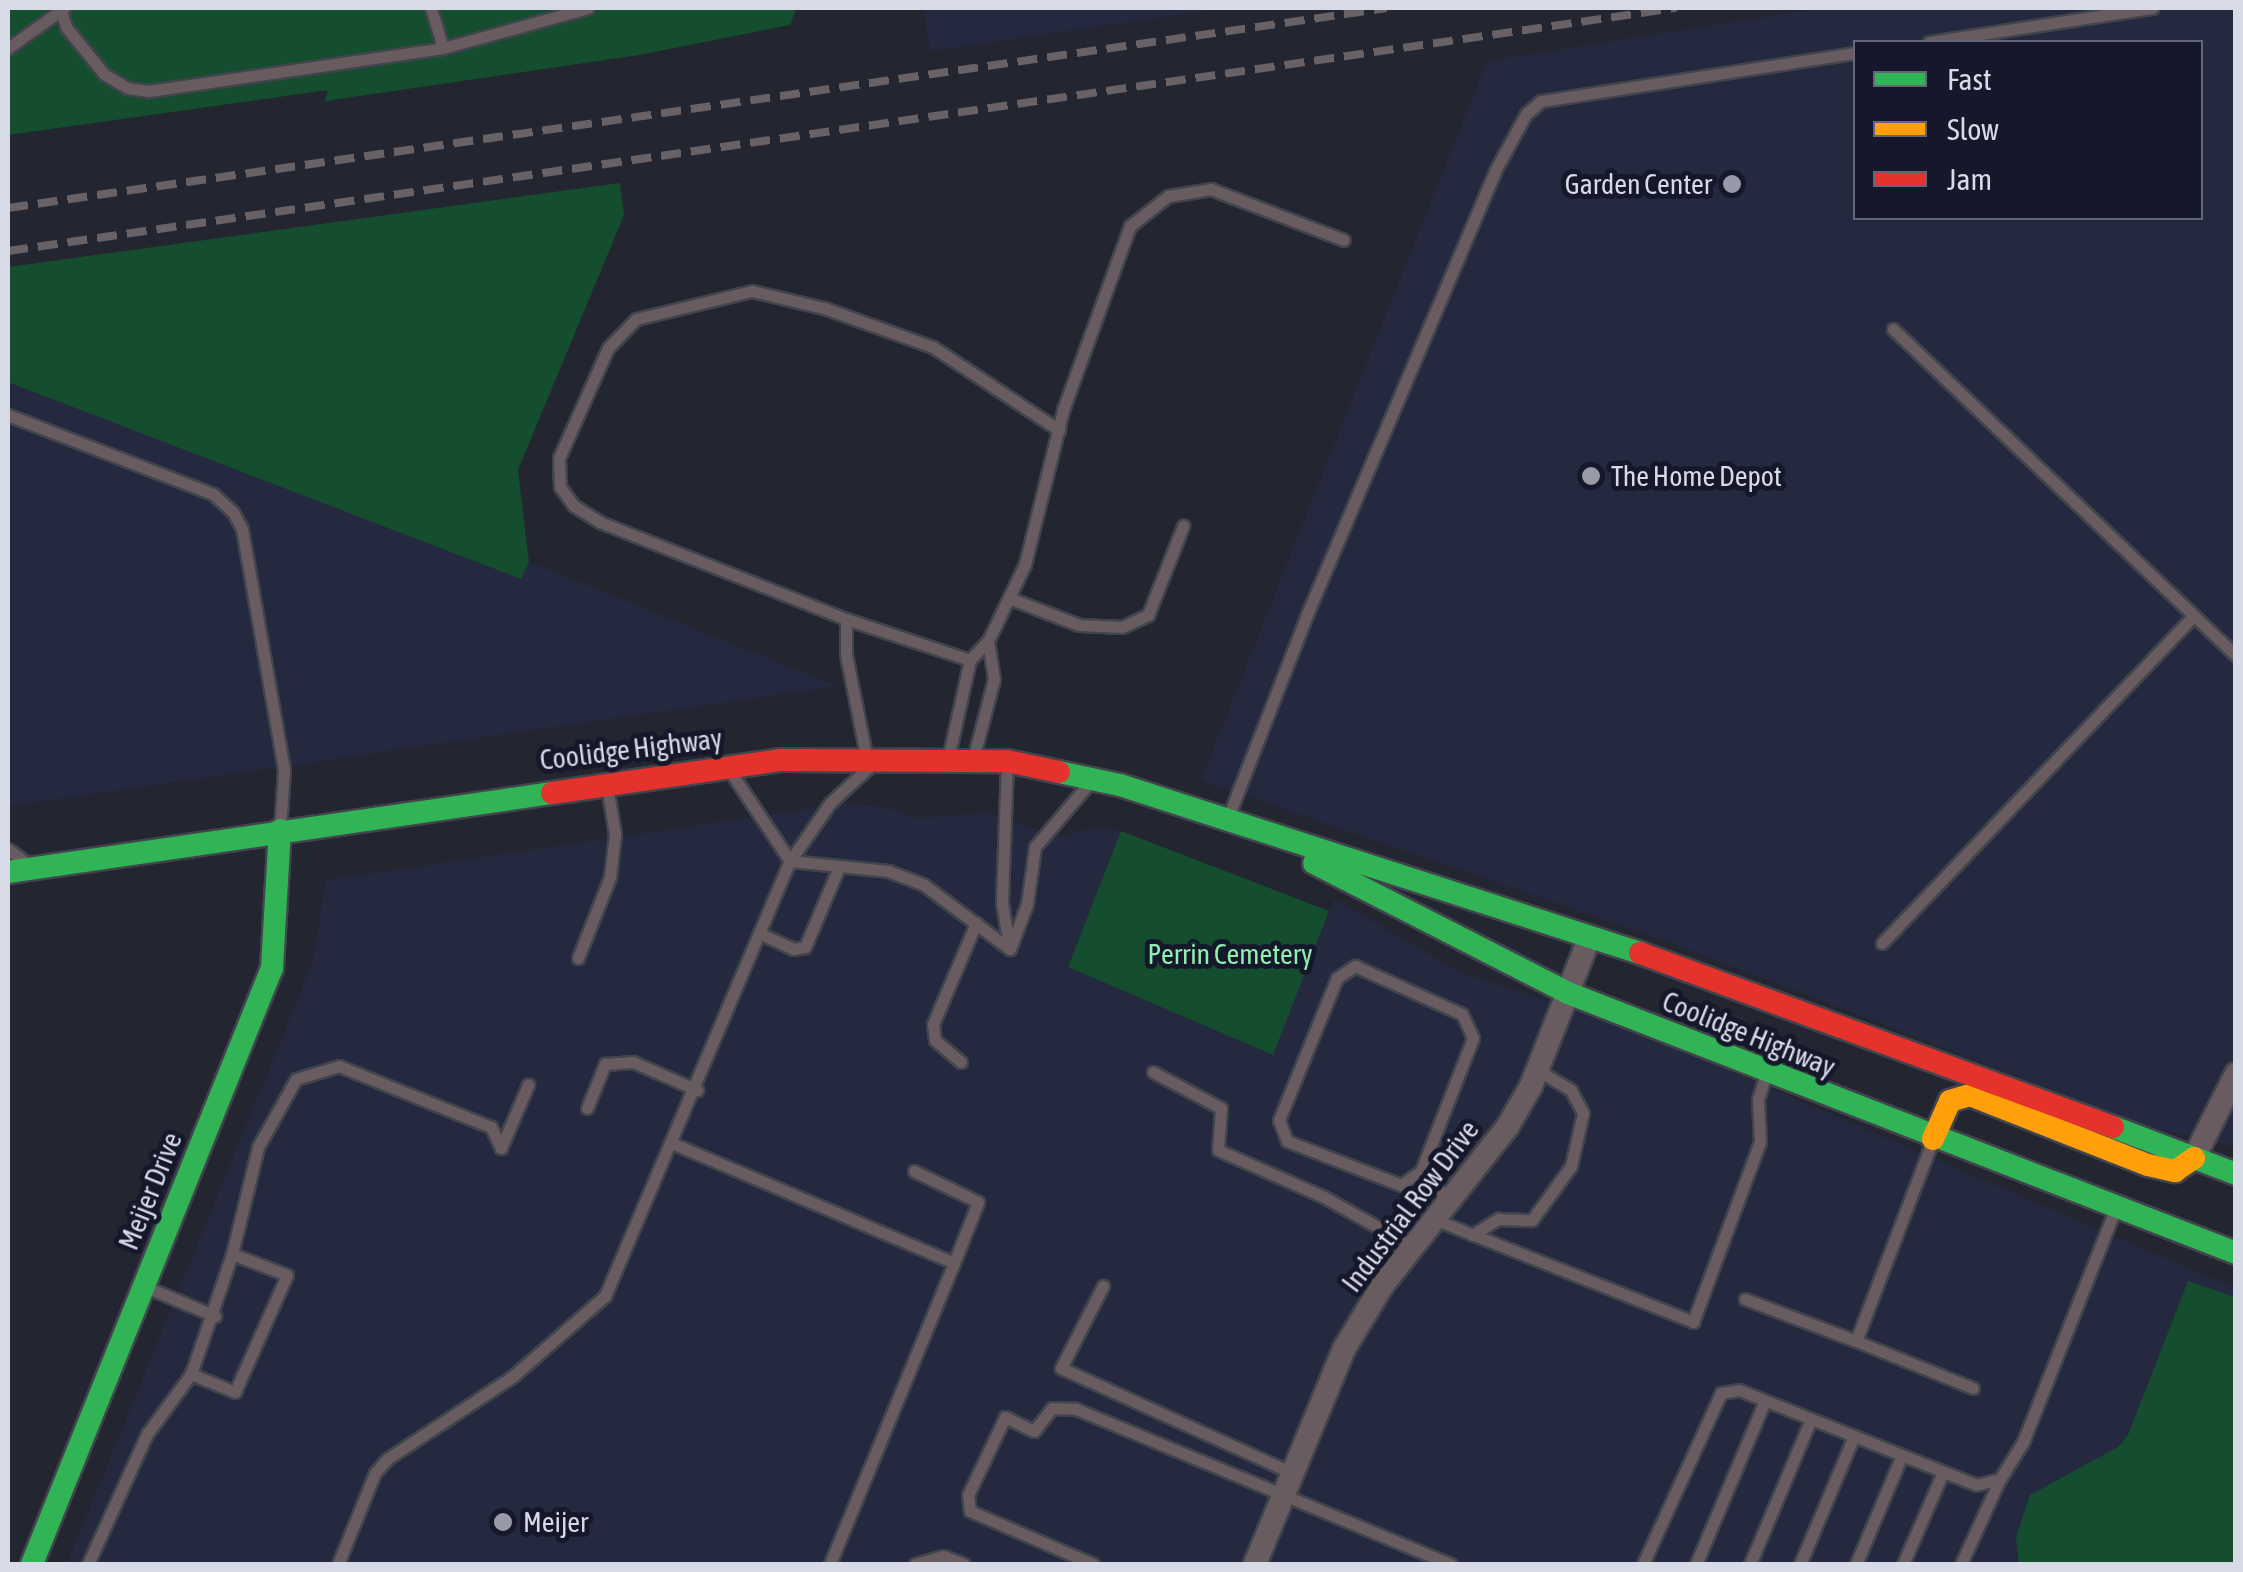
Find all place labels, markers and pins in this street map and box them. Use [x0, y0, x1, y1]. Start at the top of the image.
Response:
place label: Garden Center [1565, 167, 1712, 201]
marker: Garden Center [1721, 173, 1743, 195]
place label: The Home Depot [1611, 459, 1782, 493]
marker: The Home Depot [1580, 465, 1602, 487]
place label: Meijer [523, 1505, 588, 1539]
marker: Meijer [492, 1511, 514, 1533]

